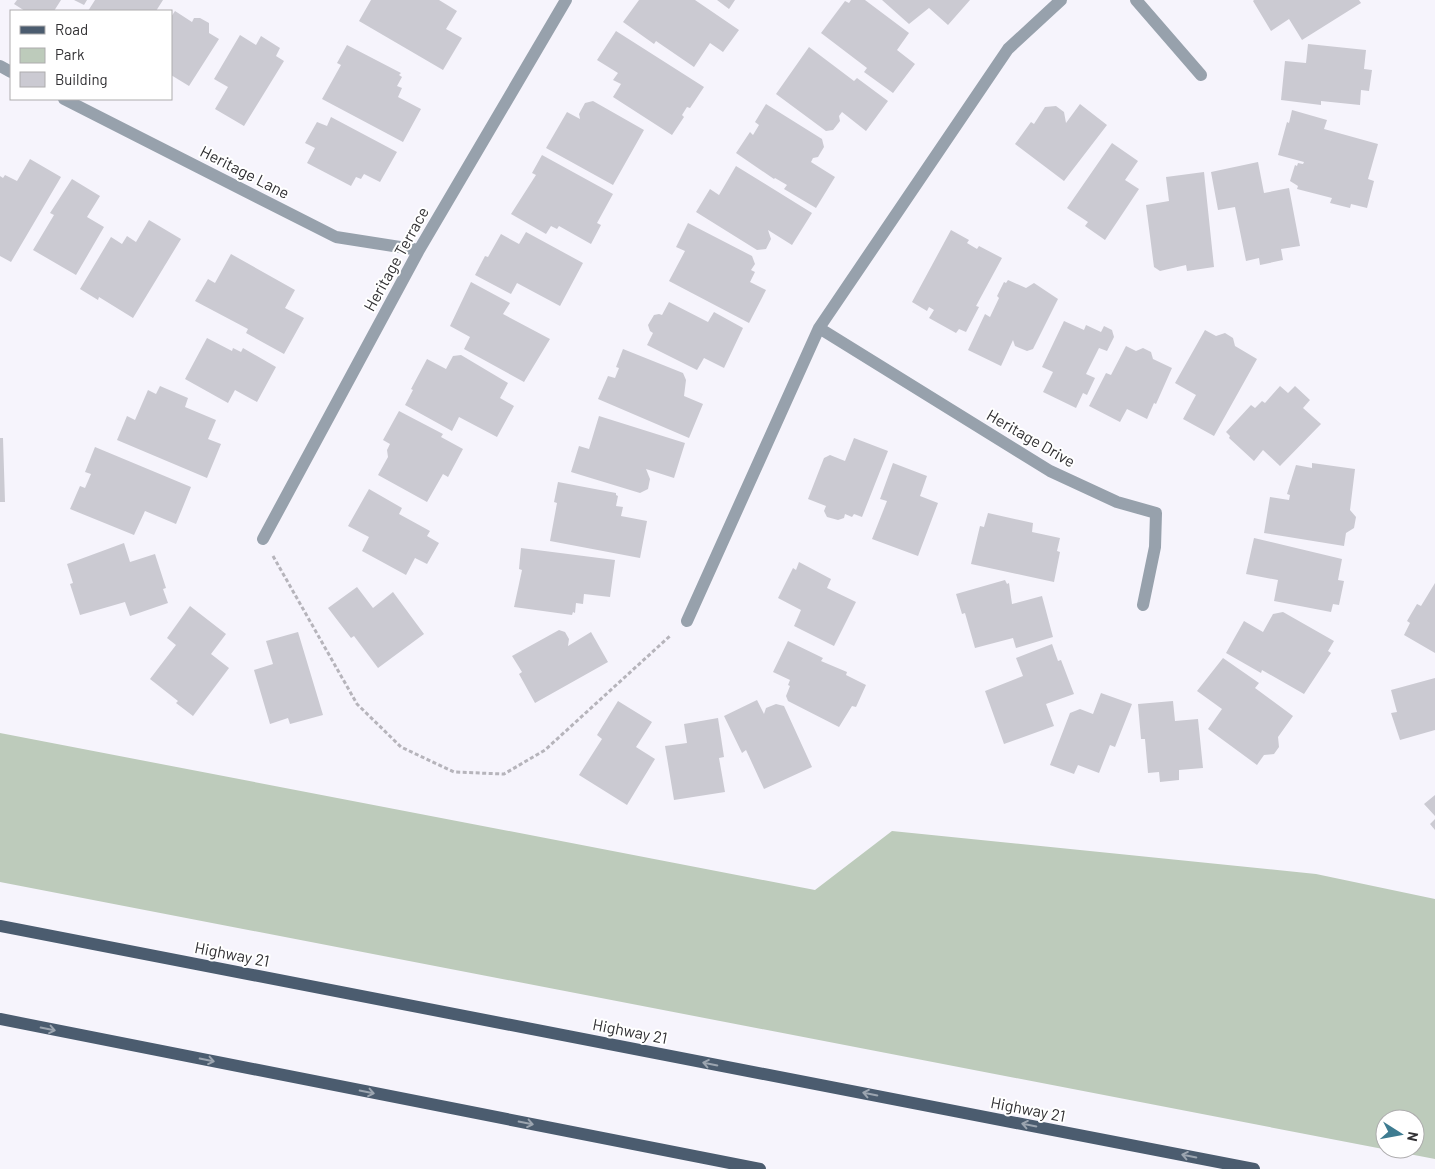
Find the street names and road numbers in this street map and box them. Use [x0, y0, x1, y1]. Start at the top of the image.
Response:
street label: Heritage Lane [197, 141, 293, 202]
street label: Heritage Terrace [359, 203, 432, 314]
street label: Heritage Drive [984, 405, 1079, 471]
street label: Highway 21 [193, 937, 271, 970]
street label: Highway 21 [591, 1014, 669, 1047]
street label: Highway 21 [989, 1092, 1067, 1125]

